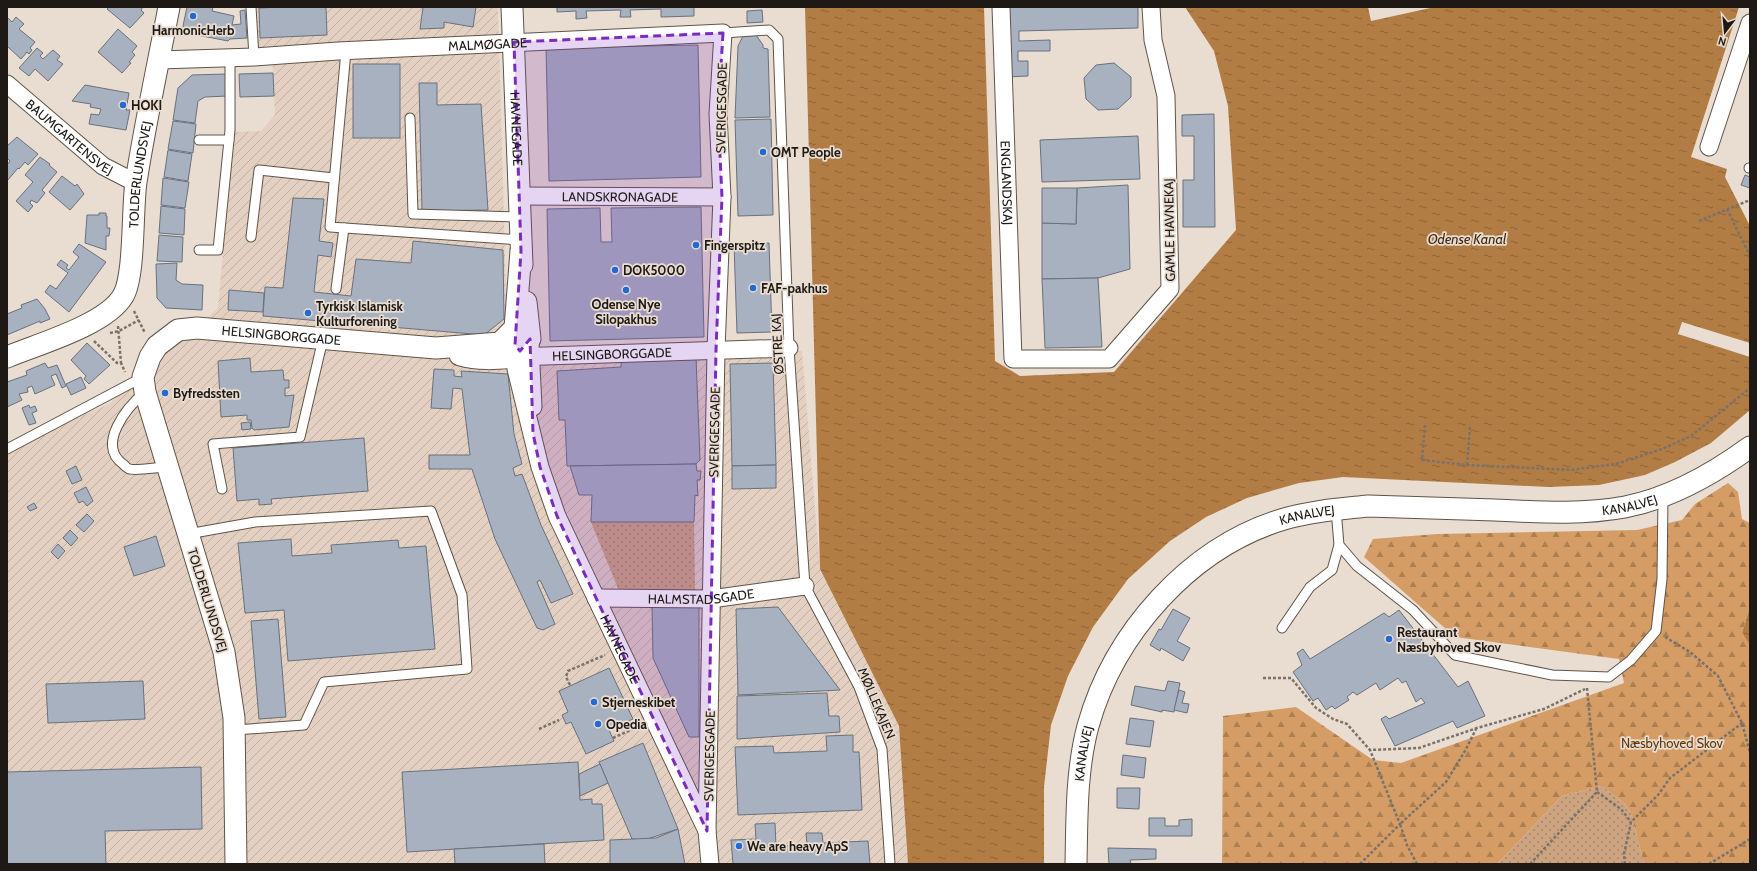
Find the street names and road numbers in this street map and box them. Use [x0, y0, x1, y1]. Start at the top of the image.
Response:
street label: MALMØGADE [448, 34, 527, 54]
street label: SVERIGESGADE [712, 62, 730, 154]
street label: HAVNEGADE [507, 92, 526, 166]
street label: BAUMGARTENSVEJ [23, 96, 116, 178]
street label: TOLDERLUNDSVEJ [125, 120, 154, 228]
street label: ENGLANDSKAJ [998, 140, 1016, 225]
street label: GAMLE HAVNEKAJ [1160, 178, 1178, 282]
street label: LANDSKRONAGADE [562, 188, 678, 205]
street label: ØSTRE KAJ [767, 313, 787, 375]
street label: HELSINGBORGGADE [221, 322, 342, 348]
street label: HELSINGBORGGADE [552, 344, 672, 364]
street label: SVERIGESGADE [705, 386, 723, 478]
street label: KANALVEJ [1601, 491, 1659, 518]
street label: KANALVEJ [1277, 502, 1336, 528]
street label: TOLDERLUNDSVEJ [185, 546, 231, 654]
street label: HALMSTADSGADE [648, 585, 755, 607]
street label: HAVNEGADE [597, 612, 643, 686]
street label: MØLLEKAJEN [855, 665, 899, 741]
street label: SVERIGESGADE [700, 710, 718, 802]
street label: KANALVEJ [1071, 724, 1096, 782]

